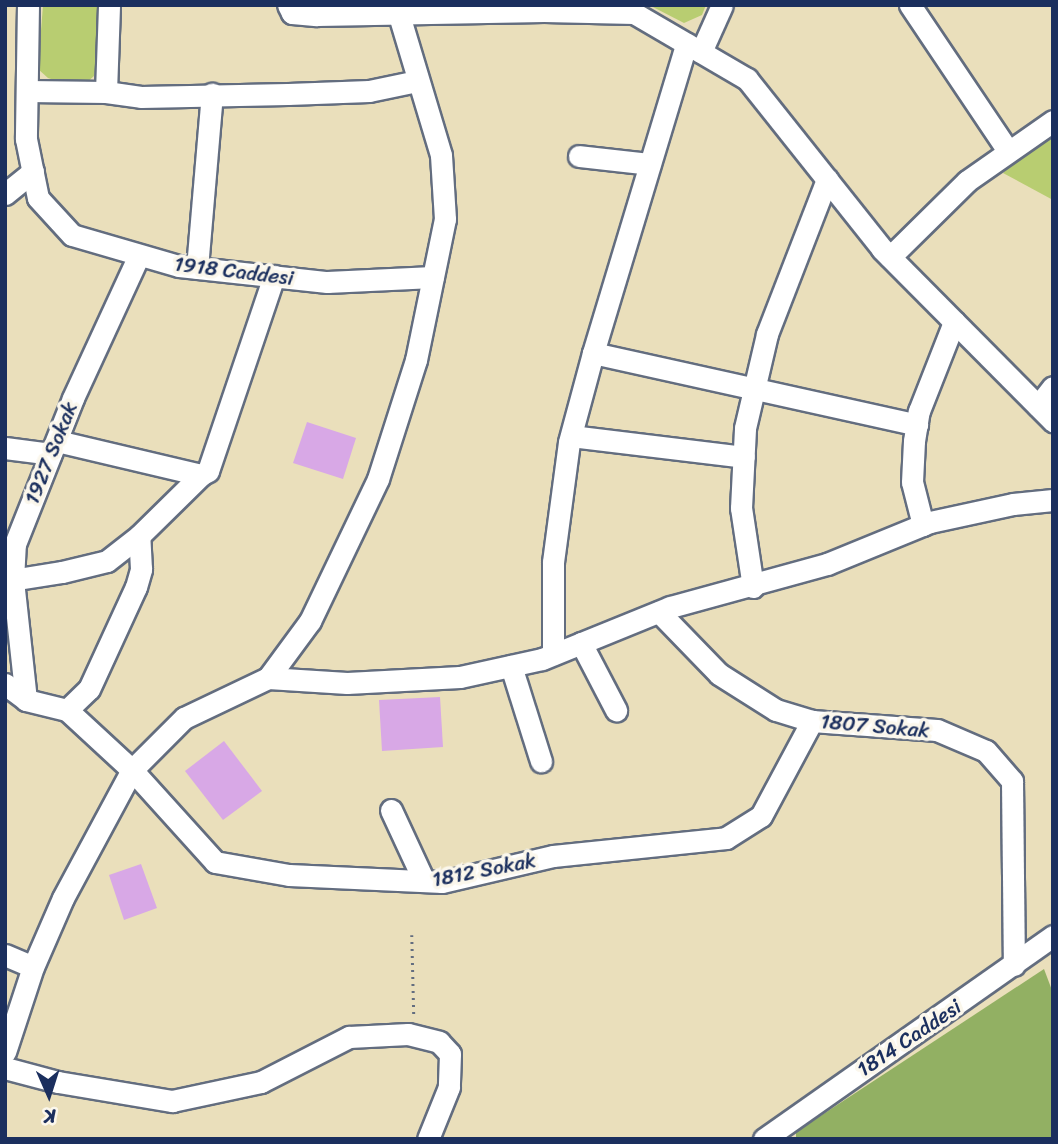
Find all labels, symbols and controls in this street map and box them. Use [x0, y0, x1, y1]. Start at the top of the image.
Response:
street label: 1918 Caddesi [173, 251, 295, 291]
street label: 1927 Sokak [19, 398, 83, 508]
street label: 1807 Sokak [820, 709, 930, 743]
street label: 1812 Sokak [430, 848, 538, 892]
street label: 1814 Caddesi [852, 994, 966, 1082]
north arrow [14, 1060, 84, 1130]
text: K [43, 1100, 57, 1133]

